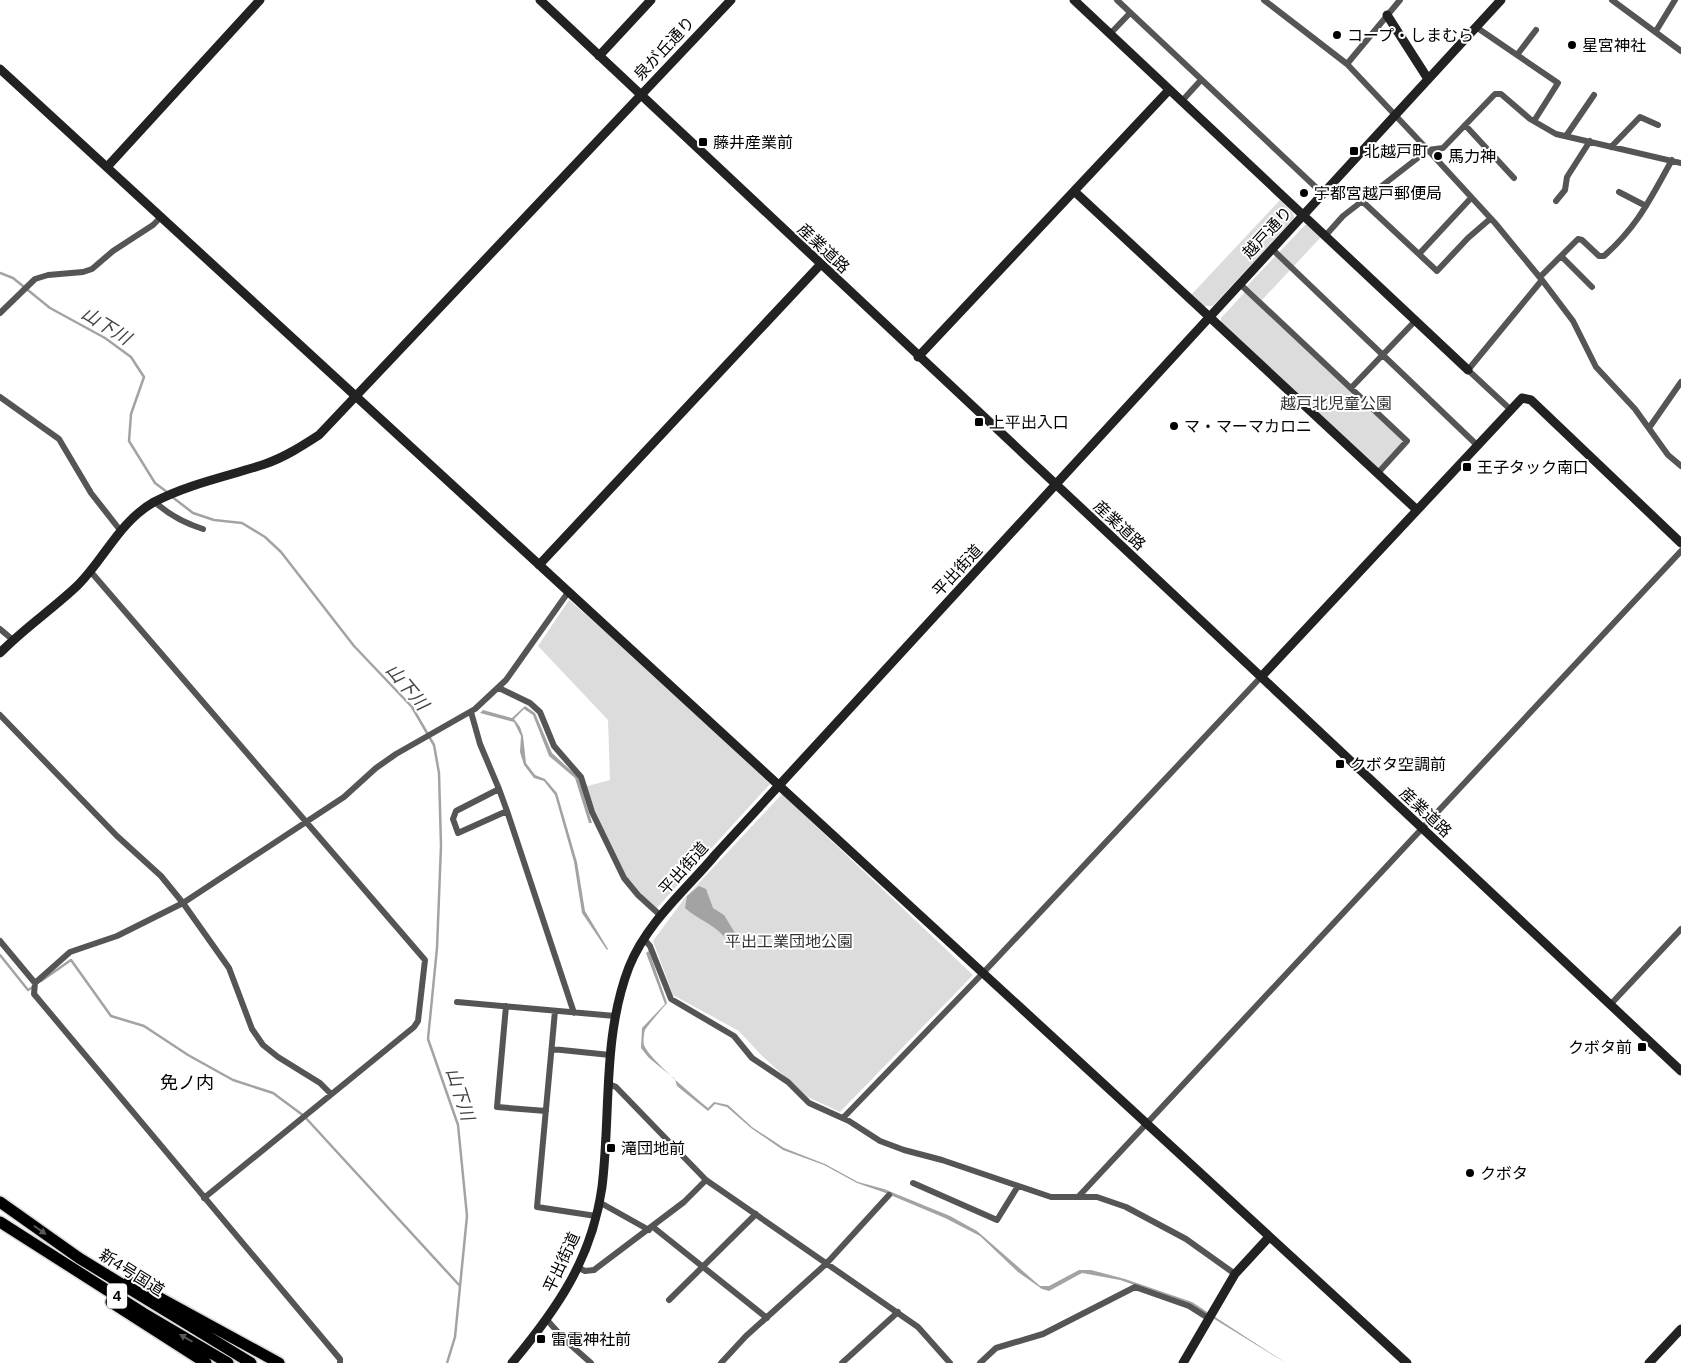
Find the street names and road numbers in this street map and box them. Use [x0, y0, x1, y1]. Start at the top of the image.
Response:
street label: 泉が丘通り [631, 13, 698, 83]
street label: 越戸通り [1239, 203, 1295, 262]
street label: 産業道路 [794, 220, 853, 276]
street label: 産業道路 [1090, 497, 1149, 553]
street label: 平出街道 [929, 541, 985, 600]
street label: 産業道路 [1396, 784, 1455, 840]
street label: 平出街道 [656, 839, 711, 898]
street label: 平出街道 [540, 1230, 583, 1295]
street label: 新4号国道 [96, 1245, 168, 1299]
road number: 4 [107, 1284, 127, 1308]

